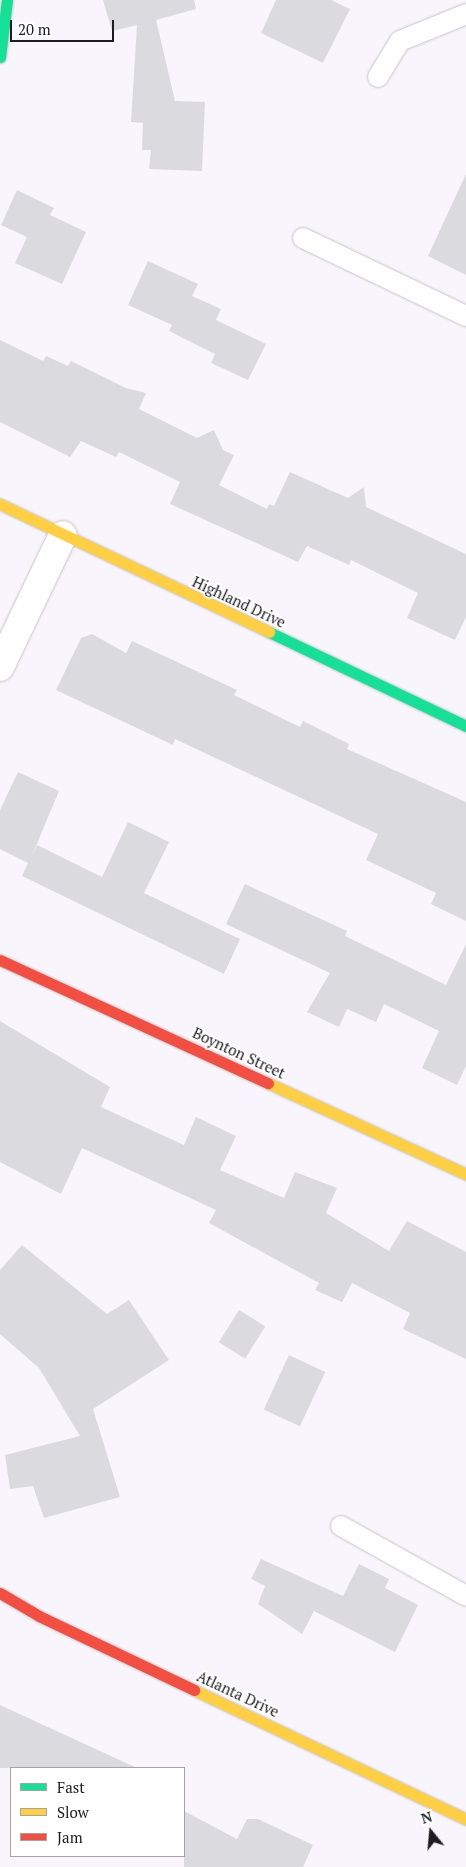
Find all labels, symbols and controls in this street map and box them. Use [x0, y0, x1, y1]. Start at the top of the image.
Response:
scale bar [12, 10, 116, 42]
text: 20 m [18, 19, 51, 39]
street label: Highland Drive [189, 573, 289, 631]
street label: Boynton Street [190, 1024, 288, 1082]
street label: Atlanta Drive [194, 1667, 282, 1721]
legend [10, 1767, 185, 1857]
text: Fast [57, 1777, 85, 1797]
text: Slow [57, 1802, 89, 1822]
north arrow [406, 1807, 456, 1857]
text: N [419, 1807, 434, 1828]
text: Jam [57, 1827, 83, 1847]

